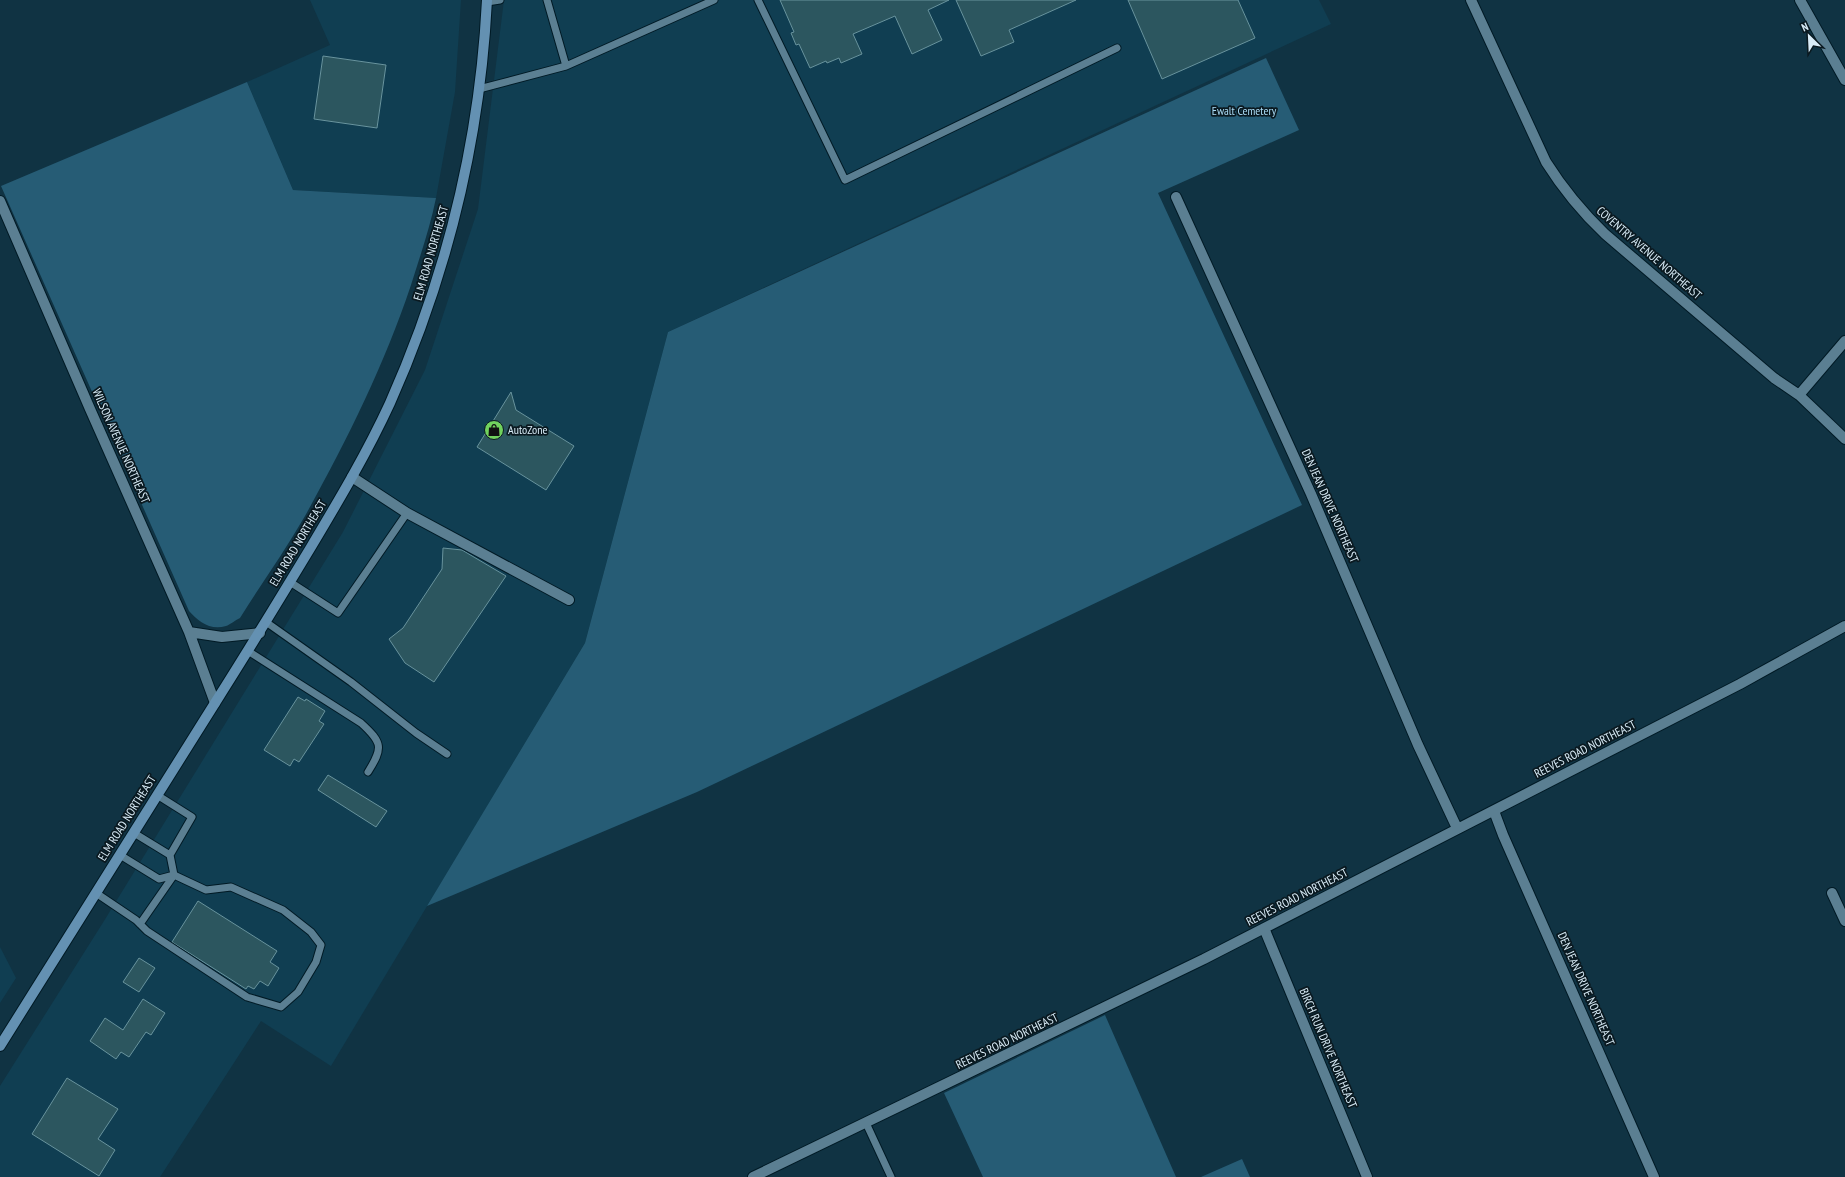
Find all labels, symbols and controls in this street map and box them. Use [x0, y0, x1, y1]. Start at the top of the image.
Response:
north arrow [1789, 16, 1829, 56]
text: N [1799, 19, 1811, 34]
park label: Ewalt Cemetery [1212, 103, 1277, 118]
street label: ELM ROAD NORTHEAST [410, 203, 451, 302]
street label: COVENTRY AVENUE NORTHEAST [1594, 203, 1705, 303]
street label: WILSON AVENUE NORTHEAST [89, 386, 154, 506]
shop icon: AutoZone [483, 419, 505, 441]
place label: AutoZone [508, 422, 548, 437]
street label: DEN JEAN DRIVE NORTHEAST [1299, 447, 1363, 565]
street label: ELM ROAD NORTHEAST [266, 496, 330, 589]
street label: REEVES ROAD NORTHEAST [1531, 716, 1639, 781]
street label: ELM ROAD NORTHEAST [94, 772, 159, 863]
street label: REEVES ROAD NORTHEAST [1243, 864, 1351, 929]
street label: DEN JEAN DRIVE NORTHEAST [1555, 930, 1619, 1048]
street label: BIRCH RUN DRIVE NORTHEAST [1296, 986, 1361, 1111]
street label: REEVES ROAD NORTHEAST [953, 1009, 1061, 1072]

